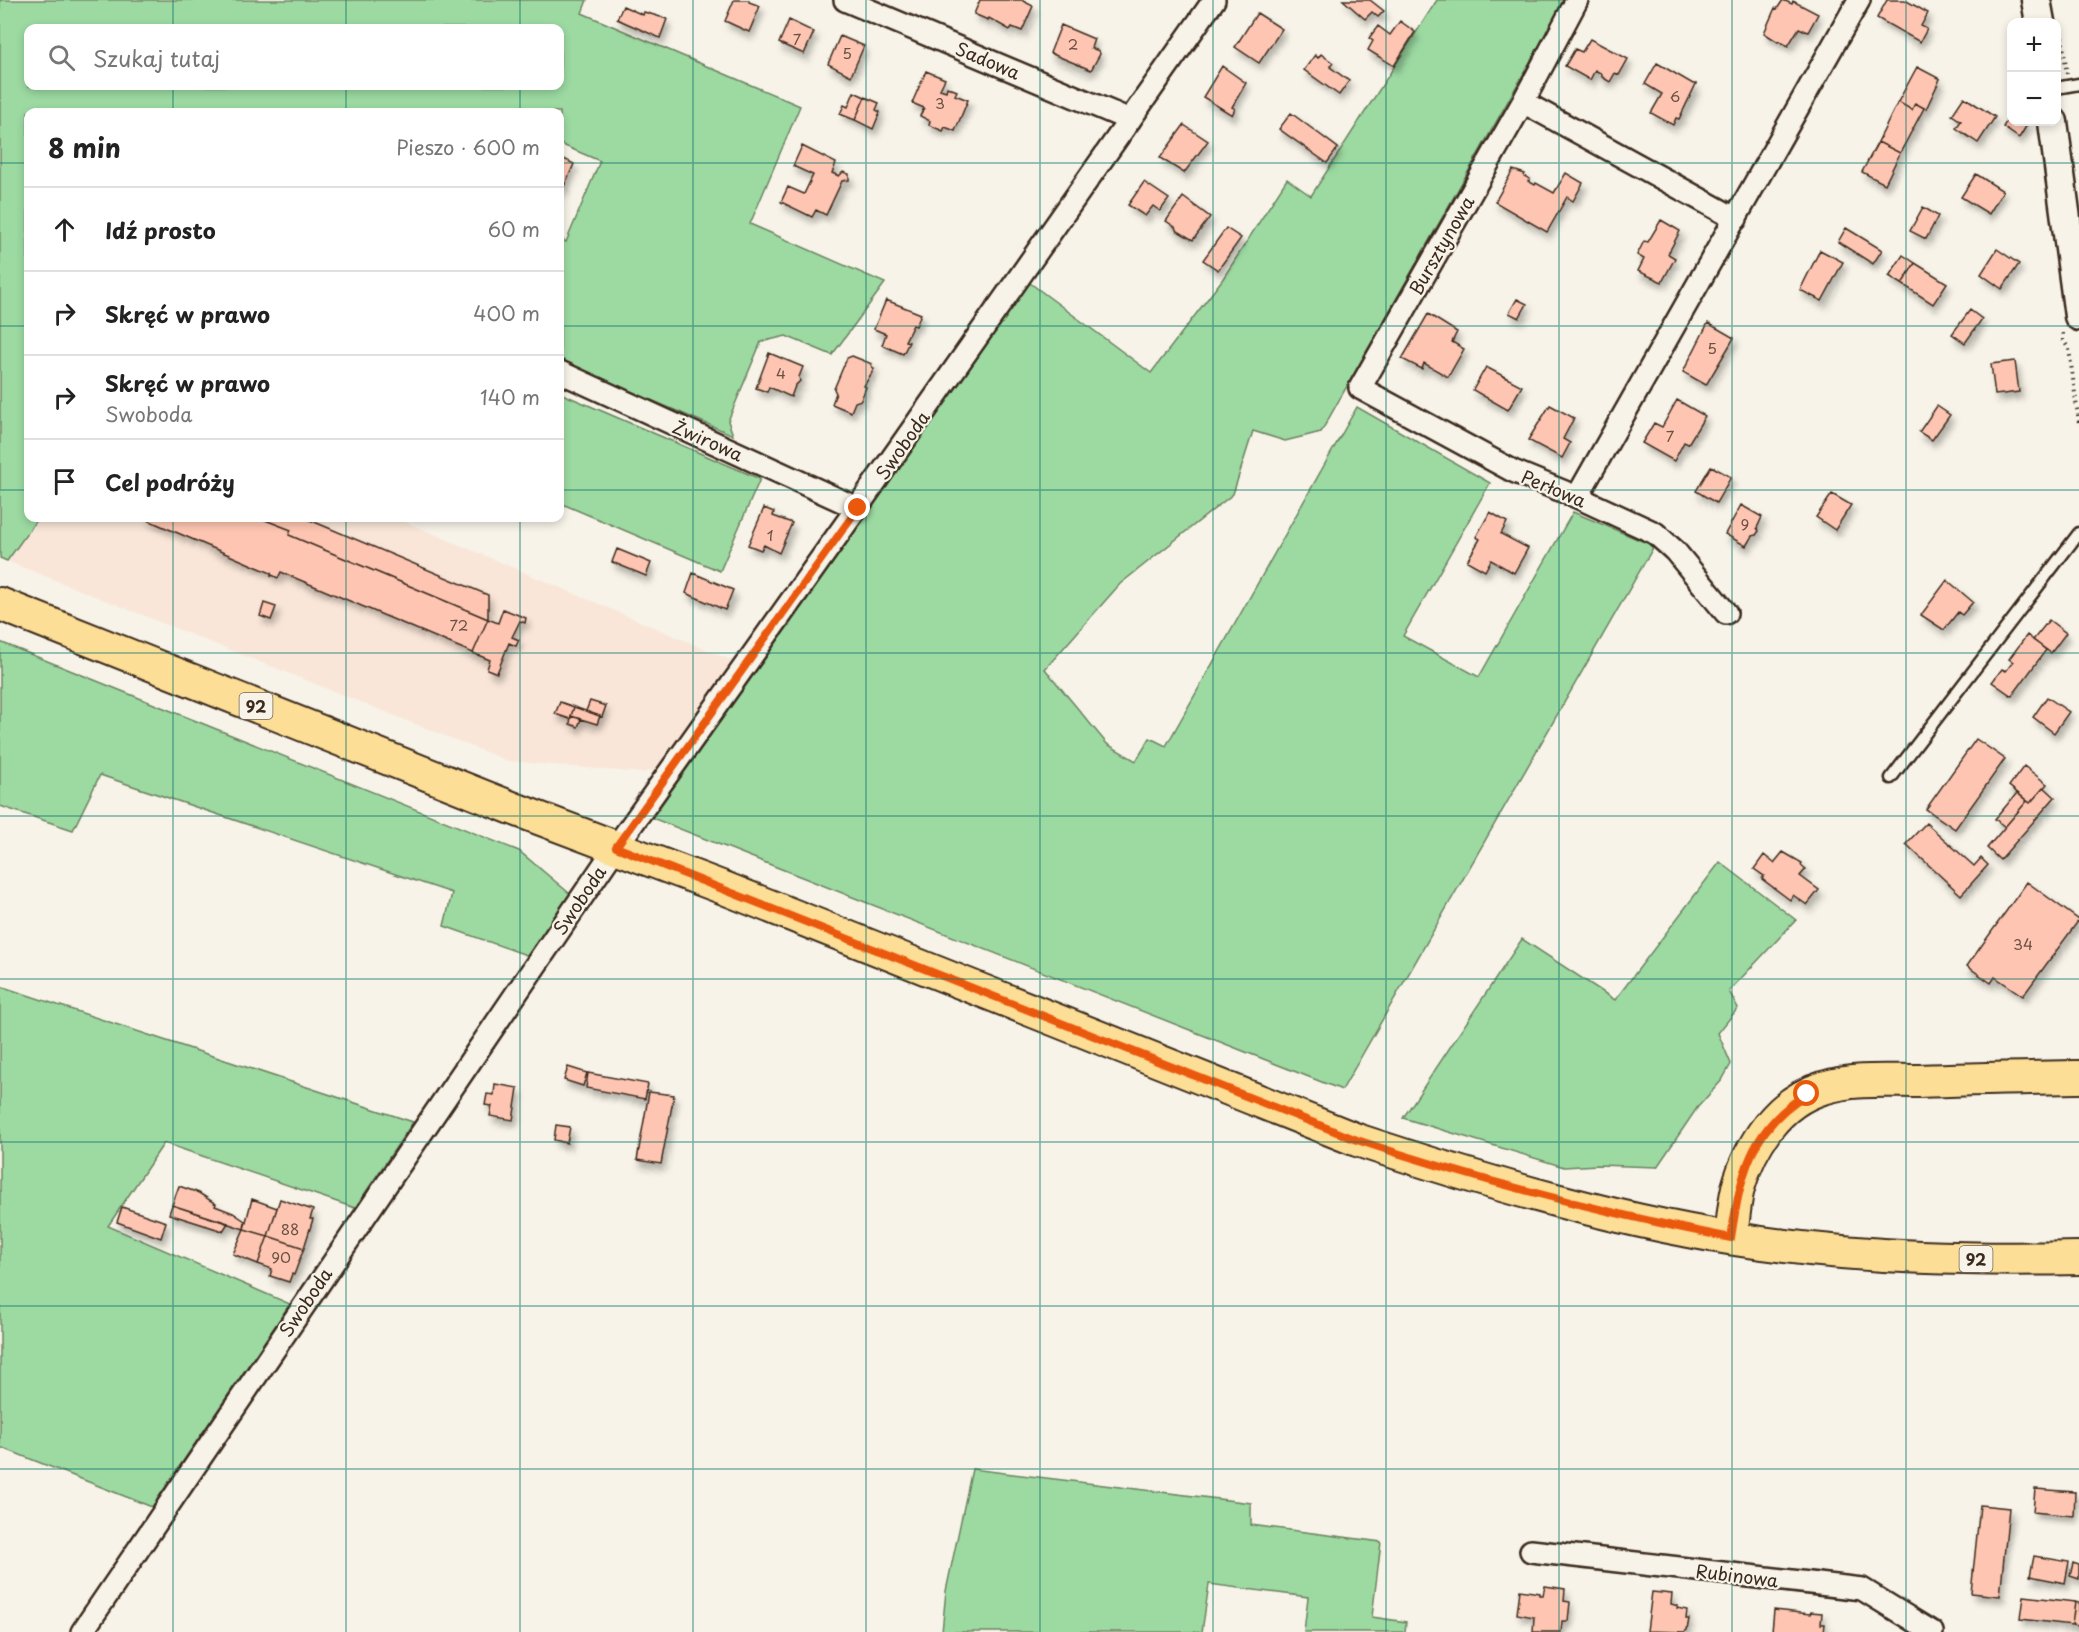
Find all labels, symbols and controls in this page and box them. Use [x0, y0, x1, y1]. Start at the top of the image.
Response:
map controls [2007, 18, 2061, 126]
button: + [2007, 18, 2061, 72]
search box [24, 24, 564, 90]
house number: 7 [793, 27, 802, 50]
house number: 2 [1068, 32, 1078, 55]
street label: Sadowa [952, 34, 1025, 86]
icon: search [45, 41, 78, 74]
text: Szukaj tutaj [93, 41, 220, 74]
house number: 5 [842, 41, 852, 64]
button: − [2007, 72, 2061, 126]
house number: 6 [1670, 84, 1680, 107]
house number: 3 [935, 91, 945, 114]
text: 8 min [48, 128, 121, 167]
text: Pieszo · 600 m [396, 132, 540, 162]
street label: Bursztynowa [1402, 190, 1481, 299]
icon: ahead [48, 213, 81, 246]
text: Idź prosto [105, 213, 216, 246]
text: 60 m [488, 214, 540, 244]
icon: right [48, 297, 81, 330]
text: Skręć w prawo [105, 297, 270, 330]
text: 400 m [473, 298, 540, 328]
house number: 5 [1707, 336, 1717, 359]
house number: 4 [776, 361, 786, 384]
text: Skręć w prawo [105, 366, 270, 399]
icon: right [48, 381, 81, 414]
text: 140 m [480, 382, 540, 412]
text: Swoboda [105, 399, 193, 429]
street label: Swoboda [868, 405, 936, 485]
street label: Żwirowa [669, 413, 748, 468]
house number: 7 [1666, 424, 1675, 447]
street label: Perłowa [1518, 462, 1591, 514]
icon: arrive [48, 465, 81, 498]
text: Cel podróży [105, 465, 235, 498]
route end [844, 494, 870, 520]
house number: 9 [1741, 512, 1749, 535]
house number: 1 [767, 523, 773, 546]
house number: 72 [450, 613, 468, 636]
road number: 92 [240, 693, 272, 719]
street label: Swoboda [546, 860, 612, 940]
house number: 34 [2013, 932, 2033, 955]
route start [1793, 1080, 1819, 1106]
house number: 88 [281, 1217, 299, 1240]
house number: 90 [271, 1245, 291, 1268]
road number: 92 [1960, 1246, 1992, 1272]
street label: Swoboda [272, 1262, 338, 1342]
street label: Rubinowa [1694, 1557, 1781, 1594]

